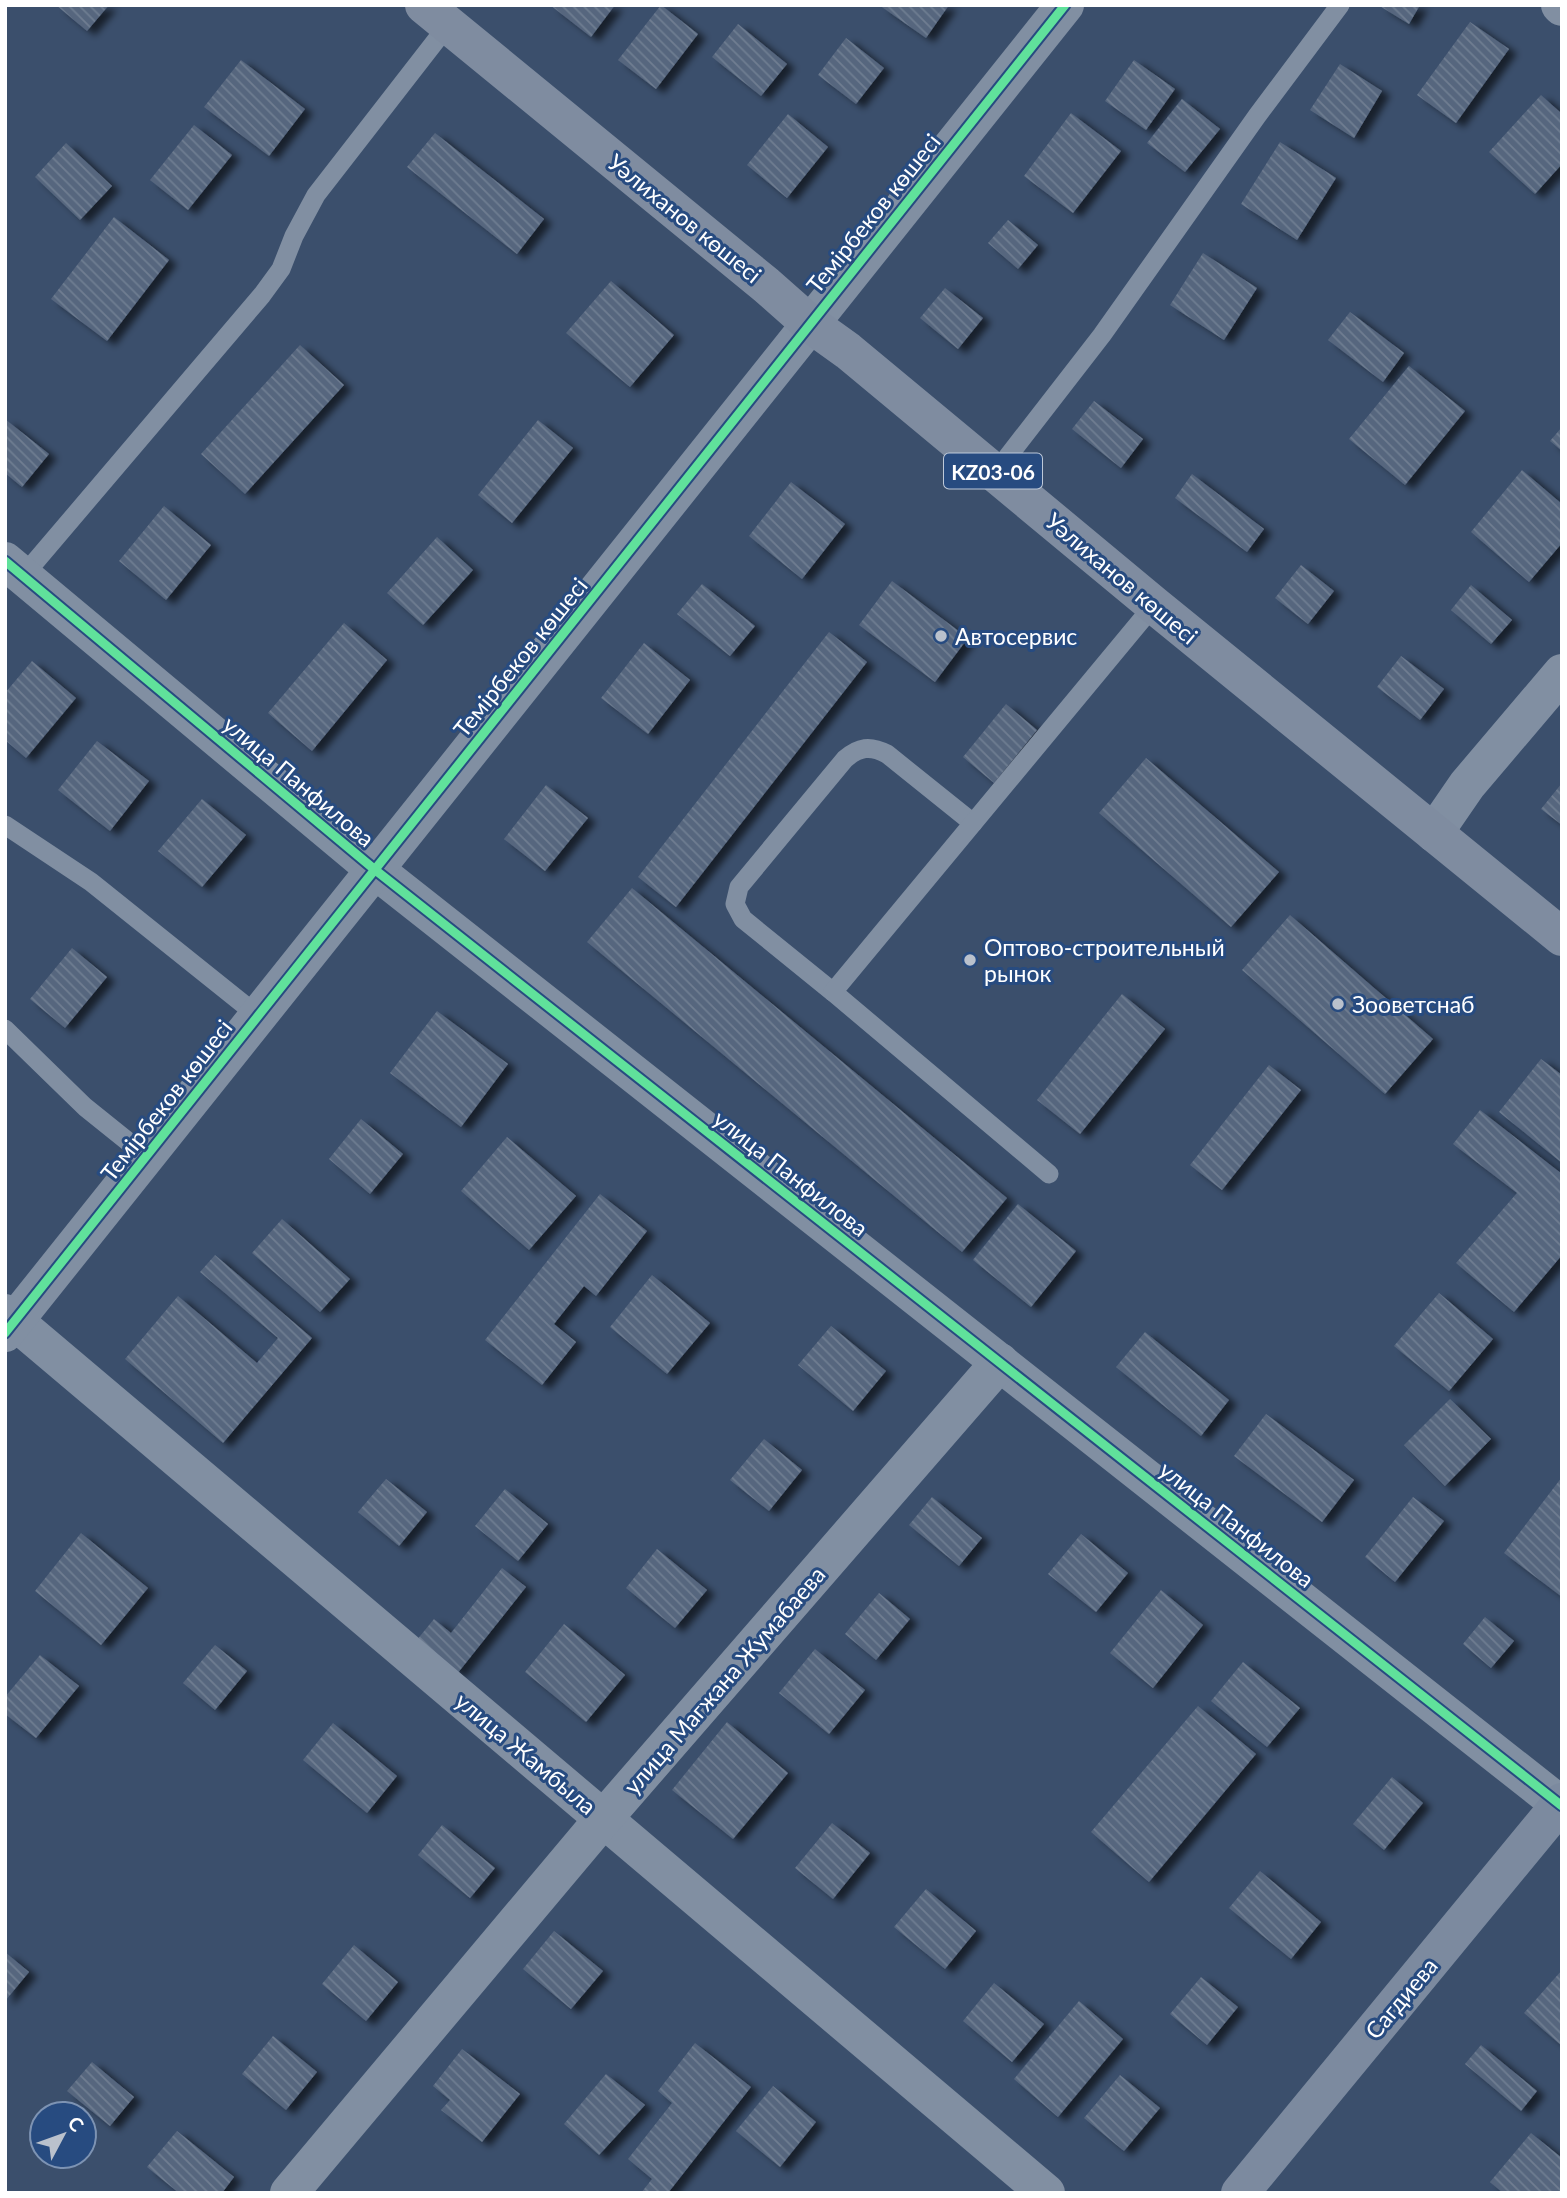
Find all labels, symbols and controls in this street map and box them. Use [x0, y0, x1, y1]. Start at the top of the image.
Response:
street label: Темірбеков көшесі [800, 128, 946, 298]
street label: Уәлиханов көшесі [603, 148, 767, 288]
road number: KZ03-06 [944, 454, 1042, 489]
street label: Уәлиханов көшесі [1040, 506, 1204, 650]
street label: Темірбеков көшесі [447, 572, 593, 742]
place label: Автосервис [955, 622, 1077, 650]
marker: Автосервис [933, 628, 949, 644]
street label: улица Панфилова [218, 710, 380, 852]
place label: Оптово-строительный рынок [984, 933, 1225, 987]
marker: Оптово-строительный рынок [962, 952, 978, 968]
place label: Зооветснаб [1352, 990, 1475, 1018]
marker: Зооветснаб [1330, 996, 1346, 1012]
street label: Темірбеков көшесі [94, 1014, 238, 1186]
street label: улица Панфилова [708, 1104, 874, 1242]
street label: улица Панфилова [1154, 1455, 1320, 1593]
street label: улица Магжана Жумабаева [617, 1560, 831, 1800]
street label: улица Жамбыла [450, 1686, 602, 1820]
street label: Сагдиева [1359, 1952, 1443, 2044]
north arrow [28, 2100, 98, 2170]
text: С [63, 2111, 89, 2136]

